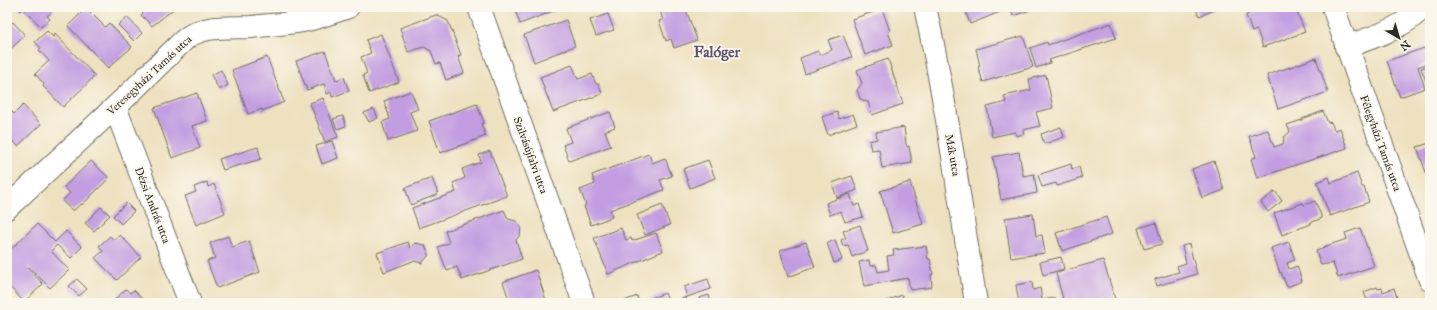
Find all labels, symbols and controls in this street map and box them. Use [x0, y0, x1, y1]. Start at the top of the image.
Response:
north arrow [1379, 18, 1419, 58]
street label: Veresegyházi Tamás utca [104, 33, 195, 119]
text: N [1397, 37, 1413, 54]
district label: Falóger [694, 43, 741, 62]
street label: Félegyházi Tamás utca [1357, 93, 1404, 193]
street label: Szilvásújfalvi utca [511, 115, 551, 196]
street label: Mák utca [942, 133, 963, 177]
street label: Dézsi András utca [132, 165, 173, 246]

